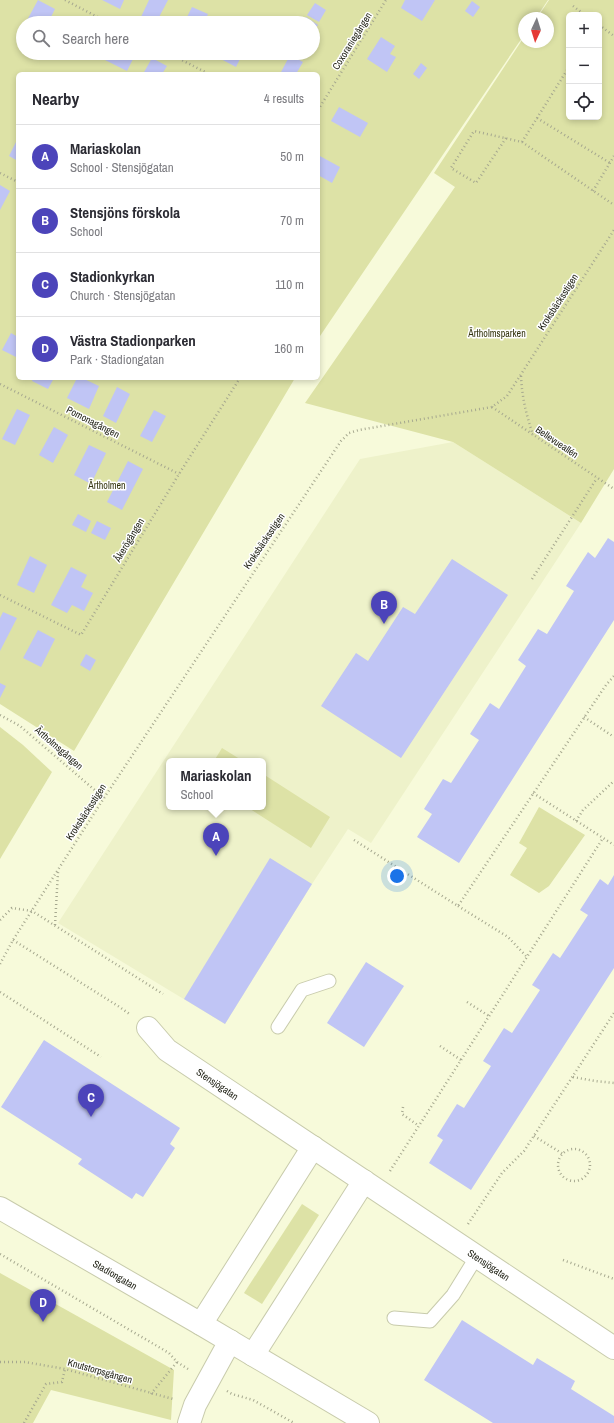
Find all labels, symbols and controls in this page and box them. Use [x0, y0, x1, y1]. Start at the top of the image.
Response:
street label: Coxoraniegången [329, 10, 375, 72]
north arrow [518, 12, 554, 48]
map controls [566, 12, 602, 120]
button: + [566, 12, 602, 48]
search box [16, 16, 320, 60]
icon: search [30, 27, 52, 49]
text: Search here [62, 28, 129, 49]
button: − [566, 48, 602, 84]
button: locate [566, 84, 602, 120]
text: Nearby [32, 87, 79, 110]
text: 4 results [264, 90, 304, 107]
text: Mariaskolan [70, 138, 141, 159]
text: A [41, 148, 49, 165]
text: 50 m [280, 148, 304, 165]
text: School · Stensjögatan [70, 159, 174, 176]
text: Stensjöns förskola [70, 202, 180, 223]
text: B [41, 212, 49, 229]
text: 70 m [280, 212, 304, 229]
text: School [70, 223, 103, 240]
text: Stadionkyrkan [70, 266, 155, 287]
street label: Kroksbäcksstigen [535, 271, 581, 333]
text: C [41, 276, 49, 293]
text: 110 m [275, 276, 304, 293]
text: Church · Stensjögatan [70, 287, 175, 304]
park label: Ärtholmsparken [467, 327, 526, 340]
text: Västra Stadionparken [70, 330, 196, 351]
text: D [41, 340, 49, 357]
text: 160 m [274, 340, 304, 357]
text: Park · Stadiongatan [70, 351, 164, 368]
street label: Pomonagången [64, 403, 122, 441]
street label: Bellevueallén [533, 423, 581, 461]
park label: Ärtholmen [87, 479, 126, 492]
street label: Kroksbäcksstigen [241, 511, 287, 571]
street label: Åkerögången [110, 516, 147, 565]
pin: B [371, 591, 397, 624]
street label: Ärtholmsgången [31, 723, 86, 772]
popup [166, 758, 266, 810]
text: Mariaskolan [180, 765, 252, 786]
street label: Kroksbäcksstigen [63, 781, 109, 843]
text: School [180, 786, 213, 803]
pin: A [203, 823, 229, 856]
your location [387, 866, 407, 886]
street label: Stensjögatan [194, 1065, 241, 1102]
pin: C [78, 1084, 104, 1117]
street label: Stensjögatan [465, 1246, 512, 1283]
street label: Stadiongatan [91, 1257, 140, 1292]
pin: D [30, 1289, 56, 1322]
street label: Knutstorpsgången [66, 1356, 134, 1386]

